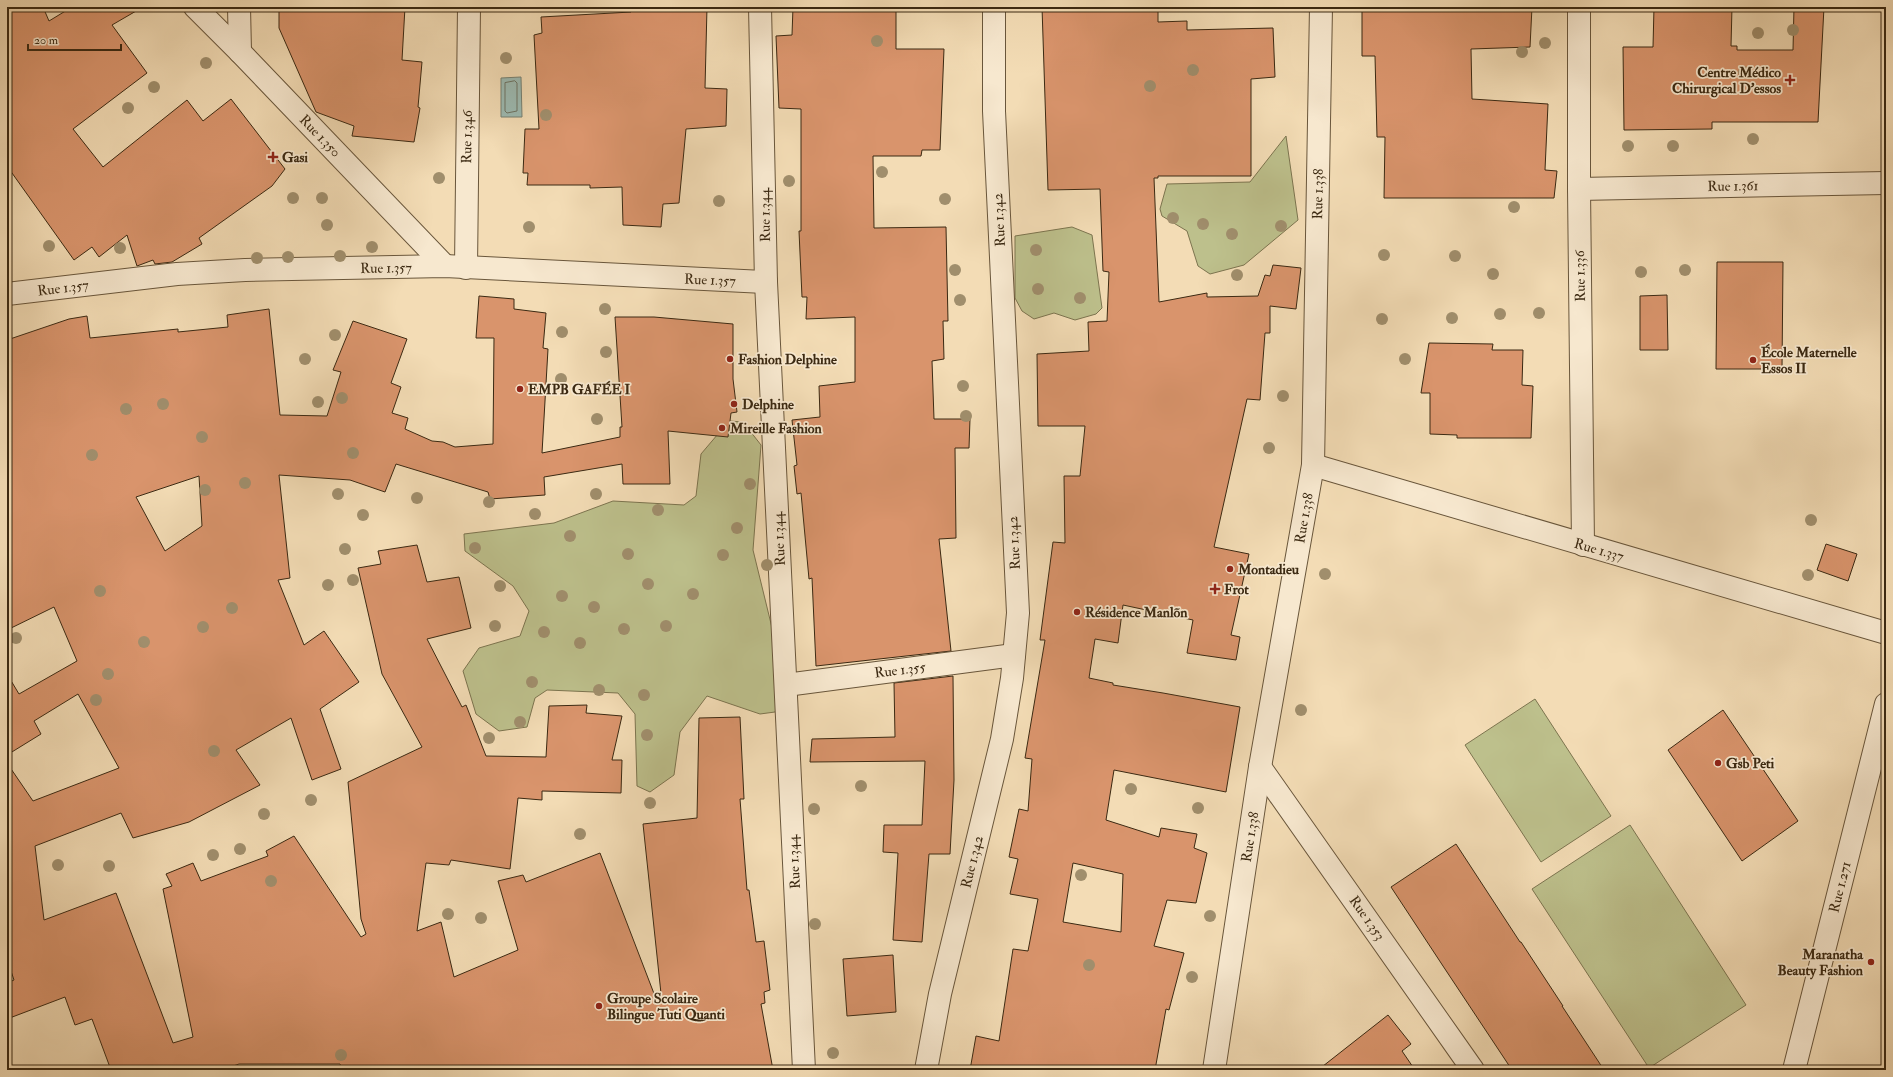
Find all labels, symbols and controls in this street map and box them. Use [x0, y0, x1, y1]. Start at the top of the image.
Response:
scale bar [28, 26, 121, 52]
text: 20 m [34, 33, 59, 48]
place label: Centre Médico Chirurgical D'essos [1672, 64, 1781, 98]
marker: Centre Médico Chirurgical D'essos [1784, 74, 1796, 86]
street label: Rue 1.346 [458, 109, 476, 164]
street label: Rue 1.350 [296, 111, 344, 161]
place label: Gasi [282, 149, 308, 166]
marker: Gasi [267, 151, 279, 163]
street label: Rue 1.338 [1309, 168, 1327, 220]
street label: Rue 1.361 [1707, 177, 1759, 195]
street label: Rue 1.344 [756, 186, 774, 242]
street label: Rue 1.342 [989, 193, 1009, 247]
street label: Rue 1.336 [1571, 249, 1589, 302]
street label: Rue 1.357 [360, 259, 413, 277]
street label: Rue 1.357 [684, 271, 737, 289]
street label: Rue 1.357 [36, 276, 90, 300]
place label: École Maternelle Essos II [1761, 343, 1857, 377]
place label: Fashion Delphine [738, 351, 837, 369]
marker: Fashion Delphine [725, 354, 735, 364]
marker: École Maternelle Essos II [1748, 355, 1758, 365]
place label: EMPB GAFÉE I [528, 380, 630, 398]
marker: EMPB GAFÉE I [515, 384, 525, 394]
place label: Delphine [742, 396, 794, 414]
marker: Delphine [729, 399, 739, 409]
place label: Mireille Fashion [729, 420, 823, 437]
marker: Mireille Fashion [717, 423, 727, 433]
street label: Rue 1.338 [1291, 491, 1317, 545]
street label: Rue 1.344 [769, 510, 789, 566]
street label: Rue 1.342 [1004, 516, 1024, 570]
street label: Rue 1.337 [1572, 535, 1626, 565]
place label: Montadieu [1237, 561, 1300, 578]
marker: Montadieu [1225, 564, 1235, 574]
place label: Frot [1224, 581, 1249, 598]
marker: Frot [1209, 583, 1221, 595]
place label: Résidence Manlõn [1085, 604, 1188, 621]
marker: Résidence Manlõn [1072, 607, 1082, 617]
street label: Rue 1.355 [873, 658, 927, 682]
place label: Gsb Peti [1726, 755, 1775, 772]
marker: Gsb Peti [1713, 758, 1723, 768]
street label: Rue 1.338 [1238, 810, 1262, 864]
street label: Rue 1.344 [784, 833, 804, 889]
street label: Rue 1.342 [957, 834, 987, 890]
street label: Rue 1.271 [1825, 860, 1855, 914]
street label: Rue 1.353 [1346, 892, 1388, 944]
place label: Maranatha Beauty Fashion [1778, 946, 1864, 980]
marker: Maranatha Beauty Fashion [1866, 957, 1876, 967]
place label: Groupe Scolaire Bilingue Tuti Quanti [607, 990, 725, 1024]
marker: Groupe Scolaire Bilingue Tuti Quanti [594, 1001, 604, 1011]

